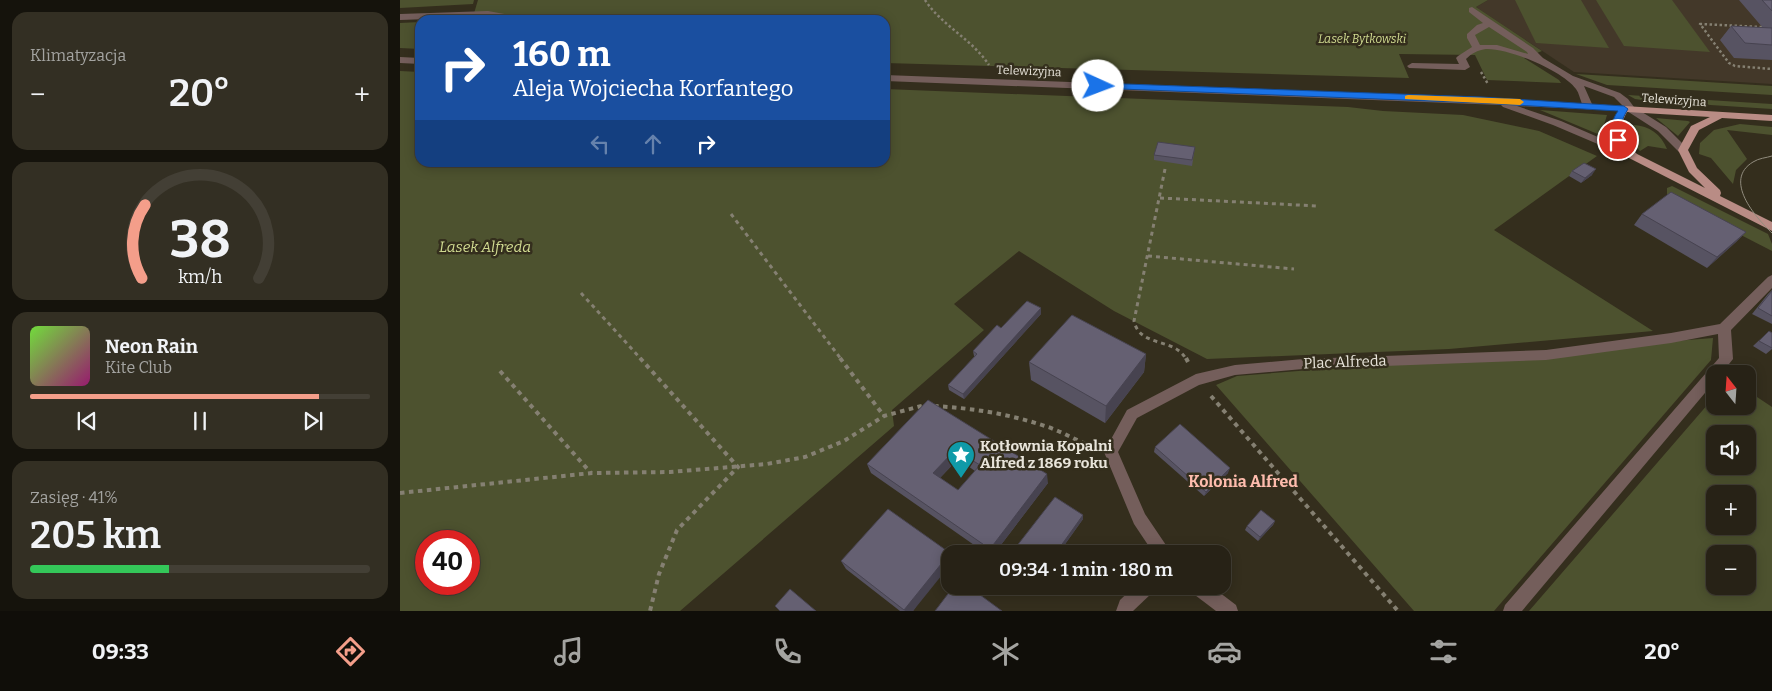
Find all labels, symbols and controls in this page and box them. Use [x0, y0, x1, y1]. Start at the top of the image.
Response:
park label: Lasek Bytkowski [1318, 32, 1407, 46]
text: 160 m [513, 33, 611, 75]
icon: right [430, 35, 495, 100]
text: Klimatyzacja [30, 46, 126, 65]
position arrow [1071, 59, 1123, 111]
street label: Telewizyjna [996, 63, 1062, 79]
text: 20° [169, 70, 231, 116]
text: Aleja Wojciecha Korfantego [513, 75, 793, 102]
text: − [30, 78, 45, 111]
text: + [354, 78, 370, 111]
street label: Telewizyjna [1641, 91, 1707, 109]
pin [1597, 119, 1639, 161]
icon: arrive [1604, 126, 1632, 154]
icon: left [586, 130, 614, 158]
icon: ahead [639, 130, 667, 158]
icon: right [692, 130, 720, 158]
text: 38 [169, 208, 231, 271]
park label: Lasek Alfreda [439, 238, 531, 256]
text: km/h [178, 266, 222, 288]
text: Neon Rain [105, 335, 198, 358]
street label: Plac Alfreda [1303, 352, 1387, 372]
text: Kite Club [105, 358, 172, 377]
north arrow [1706, 365, 1756, 415]
map controls [1706, 365, 1756, 595]
icon: previous [73, 407, 101, 435]
icon: pause [186, 407, 214, 435]
icon: next [299, 407, 327, 435]
button: sound [1706, 425, 1756, 475]
place label: Kotłownia Kopalni Alfred z 1869 roku [980, 437, 1113, 472]
place icon: Kotłownia Kopalni Alfred z 1869 roku [946, 440, 976, 479]
district label: Kolonia Alfred [1188, 472, 1298, 491]
button: + [1706, 485, 1756, 535]
text: Zasięg · 41% [30, 488, 118, 507]
text: 205 km [30, 512, 161, 558]
speed limit sign: 40 [415, 530, 480, 595]
button: − [1706, 545, 1756, 595]
text: 09:34 · 1 min · 180 m [999, 558, 1173, 581]
icon: directions [333, 634, 368, 669]
icon: music [551, 634, 586, 669]
icon: phone [770, 634, 805, 669]
icon: climate [988, 634, 1023, 669]
icon: car [1207, 634, 1242, 669]
icon: filters [1426, 634, 1461, 669]
text: 09:33 [92, 638, 149, 665]
text: 20° [1644, 638, 1680, 665]

